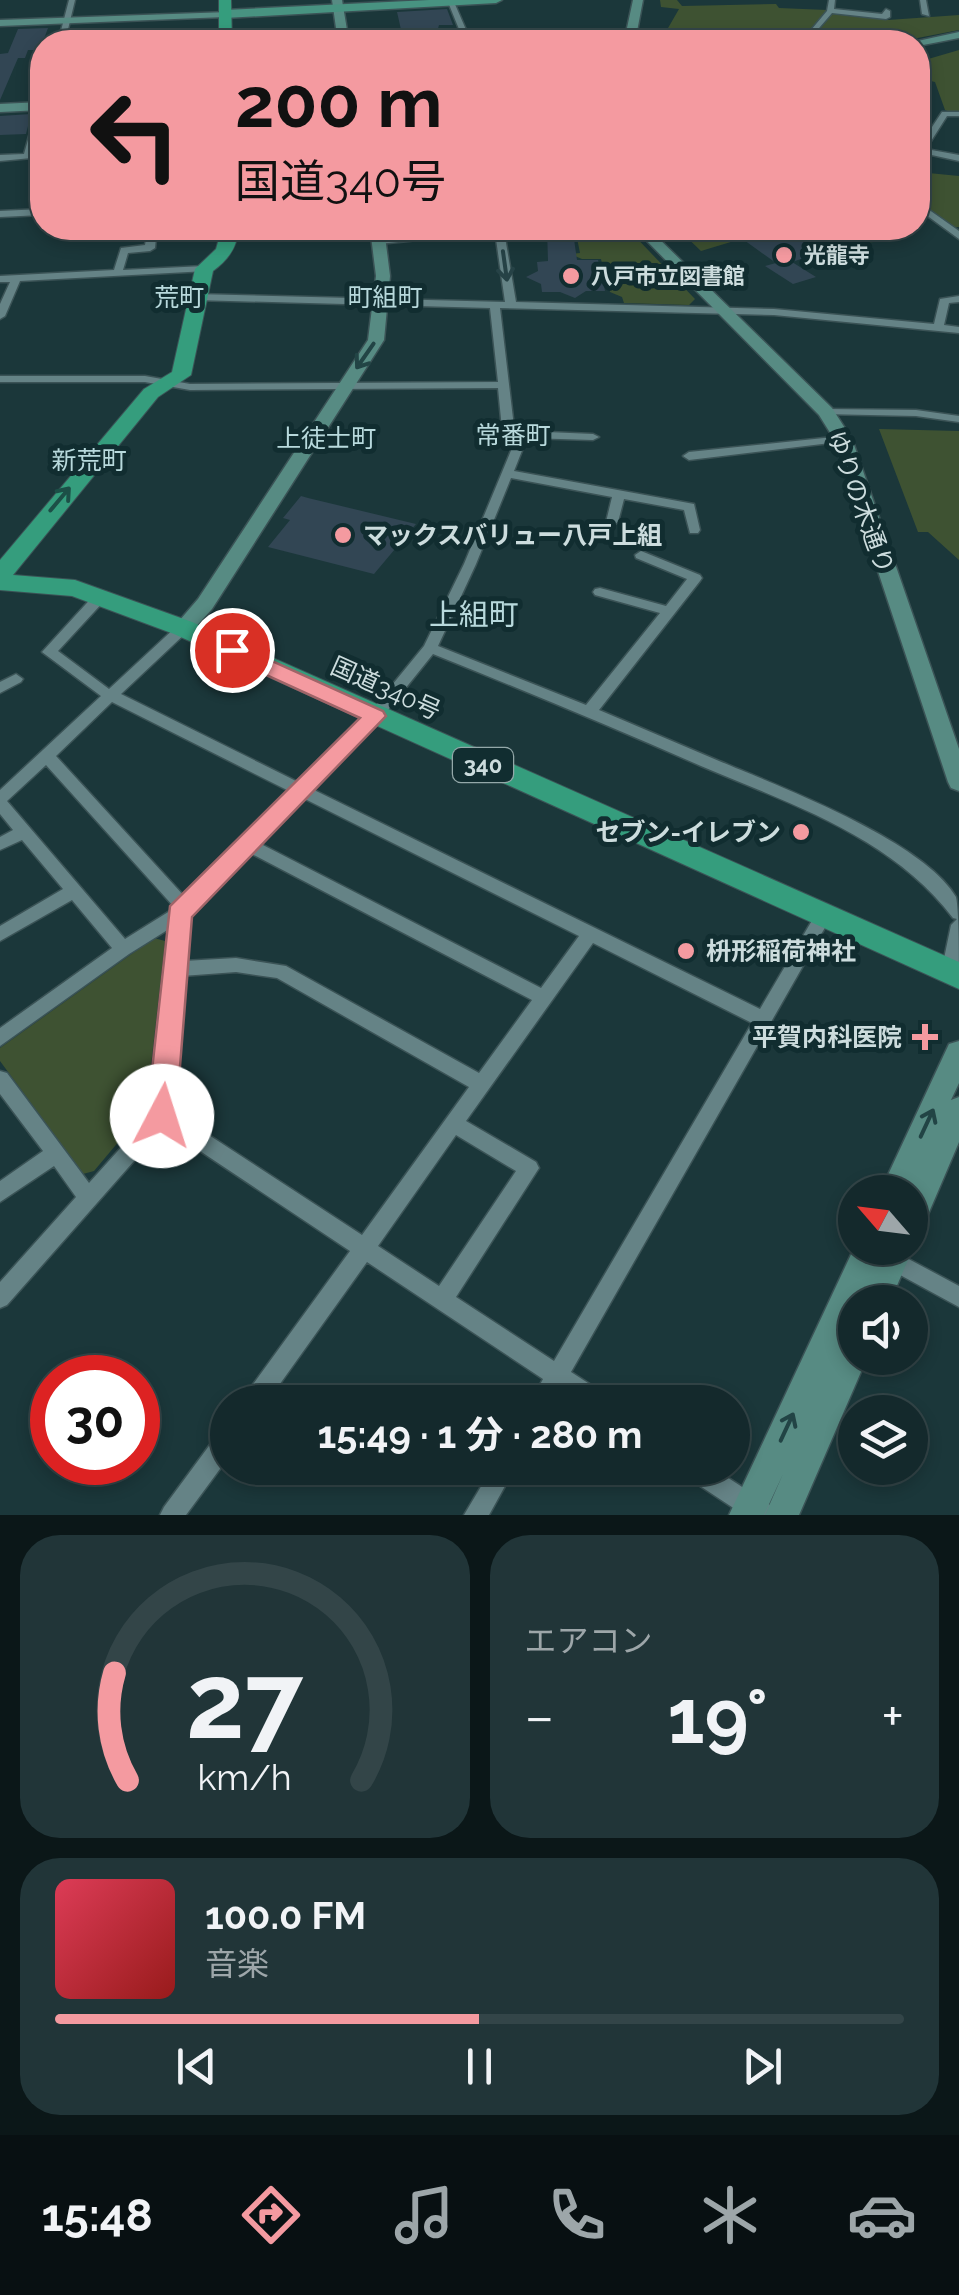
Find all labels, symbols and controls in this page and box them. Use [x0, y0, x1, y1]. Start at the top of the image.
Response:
text: 200 m [235, 61, 442, 143]
icon: left [70, 70, 200, 200]
text: 国道340号 [235, 155, 446, 208]
place label: 光龍寺 [804, 242, 870, 268]
marker: 光龍寺 [773, 244, 795, 266]
one-way arrow [497, 249, 515, 282]
place label: 八戸市立図書館 [591, 263, 745, 289]
marker: 八戸市立図書館 [560, 265, 582, 287]
district label: 荒町 [154, 282, 204, 312]
district label: 町組町 [347, 282, 423, 312]
one-way arrow [354, 341, 375, 369]
district label: 常番町 [475, 420, 551, 450]
district label: 上徒士町 [276, 423, 376, 453]
street label: ゆりの木通り [821, 426, 901, 578]
district label: 新荒町 [51, 445, 127, 475]
one-way arrow [49, 487, 71, 513]
place label: マックスバリュー八戸上組 [363, 520, 662, 550]
marker: マックスバリュー八戸上組 [332, 524, 354, 546]
district label: 上組町 [429, 597, 519, 632]
pin [190, 608, 275, 693]
icon: arrive [205, 623, 260, 678]
street label: 国道340号 [326, 650, 446, 726]
road number: 340 [453, 748, 513, 782]
place label: セブン-イレブン [596, 817, 781, 847]
marker: セブン-イレブン [790, 821, 812, 843]
place label: 枡形稲荷神社 [706, 936, 856, 966]
marker: 枡形稲荷神社 [675, 940, 697, 962]
place label: 平賀内科医院 [752, 1022, 902, 1052]
marker: 平賀内科医院 [912, 1024, 938, 1050]
position arrow [110, 1064, 214, 1168]
one-way arrow [919, 1108, 937, 1139]
north arrow [838, 1175, 928, 1265]
map controls [838, 1175, 928, 1485]
button: sound [838, 1285, 928, 1375]
speed limit sign: 30 [30, 1355, 160, 1485]
button: layers [838, 1395, 928, 1485]
text: 15:49 · 1 分 · 280 m [318, 1412, 642, 1457]
one-way arrow [779, 1412, 797, 1442]
text: エアコン [525, 1622, 653, 1659]
text: 27 [186, 1640, 304, 1762]
text: 19° [667, 1672, 768, 1761]
text: − [525, 1684, 554, 1749]
text: + [881, 1684, 904, 1749]
text: km/h [198, 1756, 292, 1798]
text: 100.0 FM [205, 1893, 366, 1938]
text: 音楽 [205, 1945, 269, 1982]
icon: previous [169, 2039, 224, 2094]
icon: pause [452, 2039, 507, 2094]
icon: next [735, 2039, 790, 2094]
icon: directions [236, 2180, 306, 2250]
icon: music [389, 2180, 459, 2250]
icon: phone [542, 2180, 612, 2250]
icon: climate [695, 2180, 765, 2250]
icon: car [847, 2180, 917, 2250]
text: 15:48 [41, 2189, 153, 2242]

